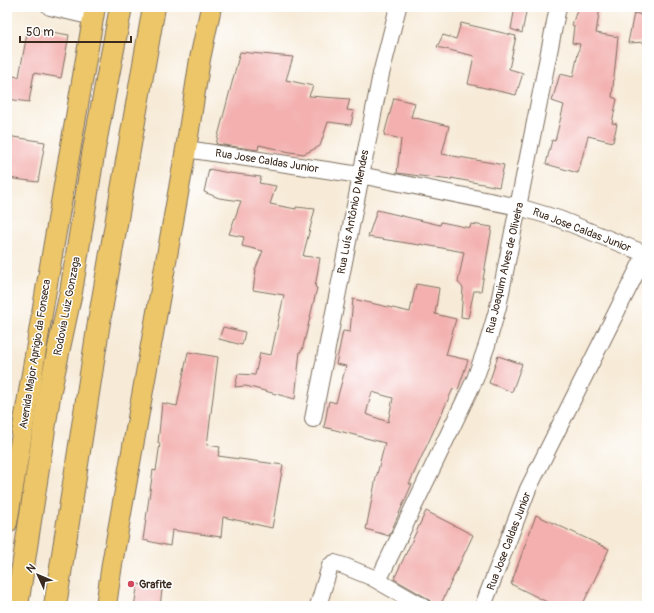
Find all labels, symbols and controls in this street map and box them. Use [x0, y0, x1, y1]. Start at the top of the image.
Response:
scale bar [20, 18, 131, 44]
text: 50 m [26, 25, 54, 40]
street label: Rua Jose Caldas Junior [214, 146, 320, 176]
street label: Rua Luís Antônio D Mendes [335, 149, 371, 275]
street label: Rua Joaquim Alves de Oliveira [484, 201, 526, 335]
street label: Rua Jose Caldas Junior [531, 205, 633, 255]
street label: Rodovia Luiz Gonzaga [51, 255, 83, 357]
street label: Avenida Major Aprigio da Fonseca [17, 278, 53, 430]
street label: Rua Jose Caldas Junior [484, 490, 534, 592]
north arrow [18, 555, 58, 595]
text: N [24, 561, 39, 576]
place label: Grafite [139, 578, 172, 591]
marker: Grafite [126, 579, 136, 589]

